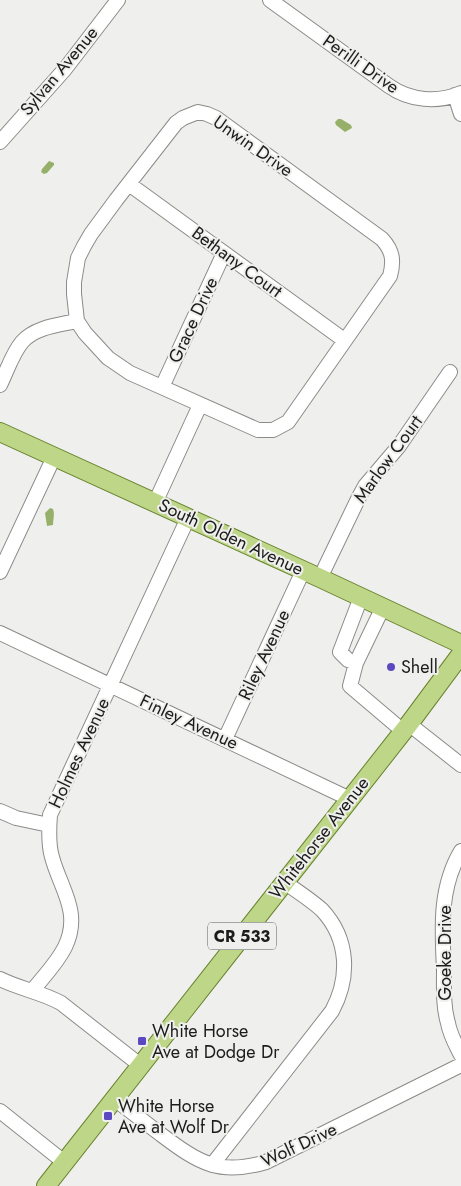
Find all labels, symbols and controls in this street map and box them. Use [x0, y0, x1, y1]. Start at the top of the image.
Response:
street label: Sylvan Avenue [14, 21, 104, 121]
street label: Perilli Drive [318, 28, 404, 100]
street label: Unwin Drive [208, 109, 298, 183]
street label: Bethany Court [186, 220, 288, 304]
street label: Grace Drive [162, 273, 224, 367]
street label: Marlow Court [347, 409, 429, 508]
street label: South Olden Avenue [154, 492, 308, 582]
street label: Riley Avenue [232, 605, 296, 705]
place label: Shell [401, 654, 438, 680]
marker: Shell [385, 661, 397, 673]
street label: Finley Avenue [136, 688, 242, 756]
street label: Holmes Avenue [42, 694, 116, 812]
street label: Whitehorse Avenue [263, 771, 375, 905]
street label: Goeke Drive [432, 905, 458, 1001]
road number: CR 533 [208, 922, 276, 949]
place label: White Horse Ave at Dodge Dr [152, 1018, 280, 1065]
marker: White Horse Ave at Dodge Dr [136, 1035, 148, 1047]
place label: White Horse Ave at Wolf Dr [118, 1093, 230, 1140]
marker: White Horse Ave at Wolf Dr [102, 1110, 114, 1122]
street label: Wolf Drive [257, 1116, 341, 1174]

